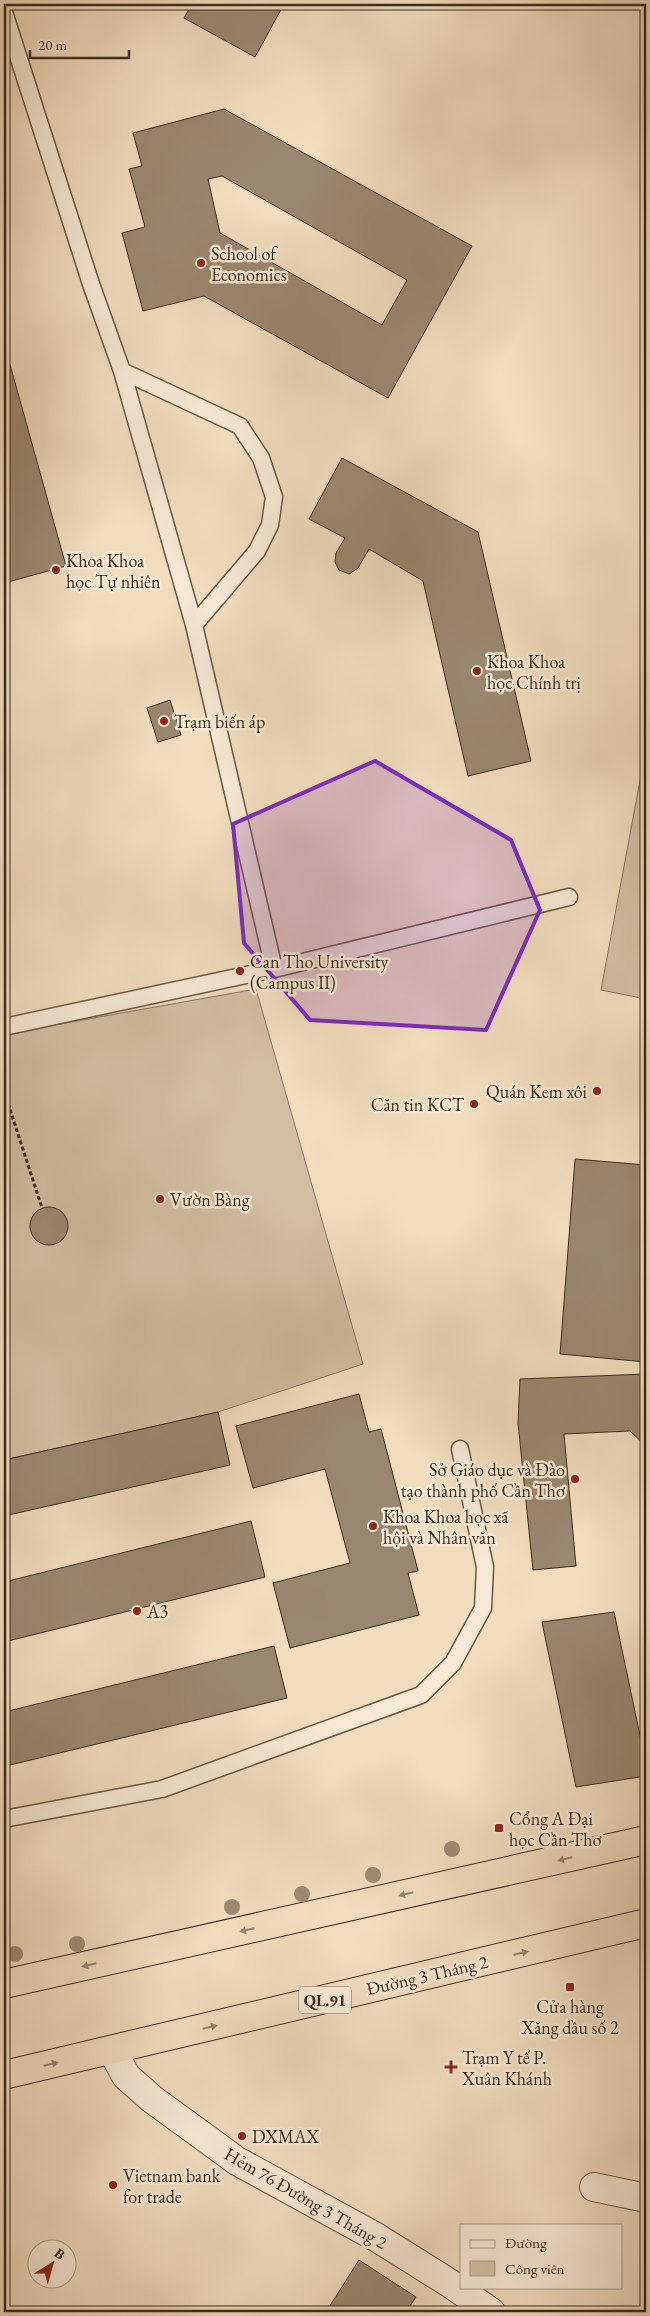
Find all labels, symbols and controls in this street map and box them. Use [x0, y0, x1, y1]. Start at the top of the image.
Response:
scale bar [30, 28, 129, 60]
text: 20 m [38, 35, 67, 54]
place label: School of Economics [211, 242, 287, 286]
marker: School of Economics [195, 257, 207, 269]
place label: Khoa Khoa học Tự nhiên [66, 549, 161, 593]
marker: Khoa Khoa học Tự nhiên [50, 564, 62, 576]
place label: Khoa Khoa học Chính trị [487, 650, 582, 694]
marker: Khoa Khoa học Chính trị [471, 665, 483, 677]
place label: Trạm biến áp [174, 710, 265, 733]
marker: Trạm biến áp [158, 715, 170, 727]
place label: Can Tho University (Campus II) [250, 950, 388, 994]
marker: Can Tho University (Campus II) [234, 965, 246, 977]
place label: Quán Kem xôi [486, 1080, 588, 1103]
marker: Quán Kem xôi [591, 1085, 603, 1097]
place label: Căn tin KCT [371, 1093, 465, 1116]
marker: Căn tin KCT [468, 1098, 480, 1110]
place label: Vườn Bàng [170, 1188, 250, 1211]
marker: Vườn Bàng [154, 1193, 166, 1205]
place label: Sở Giáo dục và Đào tạo thành phố Cần Thơ [401, 1458, 566, 1502]
marker: Sở Giáo dục và Đào tạo thành phố Cần Thơ [569, 1473, 581, 1485]
place label: Khoa Khoa học xã hội và Nhân văn [383, 1505, 509, 1549]
marker: Khoa Khoa học xã hội và Nhân văn [367, 1520, 379, 1532]
place label: A3 [146, 1600, 168, 1623]
marker: A3 [131, 1605, 143, 1617]
place label: Cổng A Đại học Cần Thơ [509, 1807, 603, 1851]
marker: Cổng A Đại học Cần Thơ [493, 1822, 505, 1834]
one-way arrow [557, 1855, 572, 1863]
one-way arrow [399, 1890, 414, 1898]
one-way arrow [239, 1926, 255, 1934]
one-way arrow [513, 1949, 528, 1957]
street label: Đường 3 Tháng 2 [364, 1950, 490, 2000]
one-way arrow [81, 1961, 96, 1969]
marker: Cửa hàng Xăng dầu số 2 [564, 1981, 576, 1993]
road number: QL.91 [299, 1986, 351, 2014]
place label: Cửa hàng Xăng dầu số 2 [520, 1995, 619, 2039]
one-way arrow [202, 2023, 217, 2031]
place label: Trạm Y tế P. Xuân Khánh [461, 2046, 552, 2090]
one-way arrow [44, 2060, 59, 2068]
marker: Trạm Y tế P. Xuân Khánh [444, 2060, 458, 2074]
place label: DXMAX [252, 2125, 319, 2148]
marker: DXMAX [236, 2130, 248, 2142]
street label: Hẻm 76 Đường 3 Tháng 2 [221, 2142, 392, 2254]
place label: Vietnam bank for trade [123, 2164, 221, 2208]
marker: Vietnam bank for trade [107, 2179, 119, 2191]
legend [460, 2224, 622, 2288]
text: Đường [505, 2233, 547, 2252]
north arrow [28, 2238, 78, 2288]
text: B [51, 2244, 69, 2264]
text: Công viên [505, 2259, 565, 2278]

